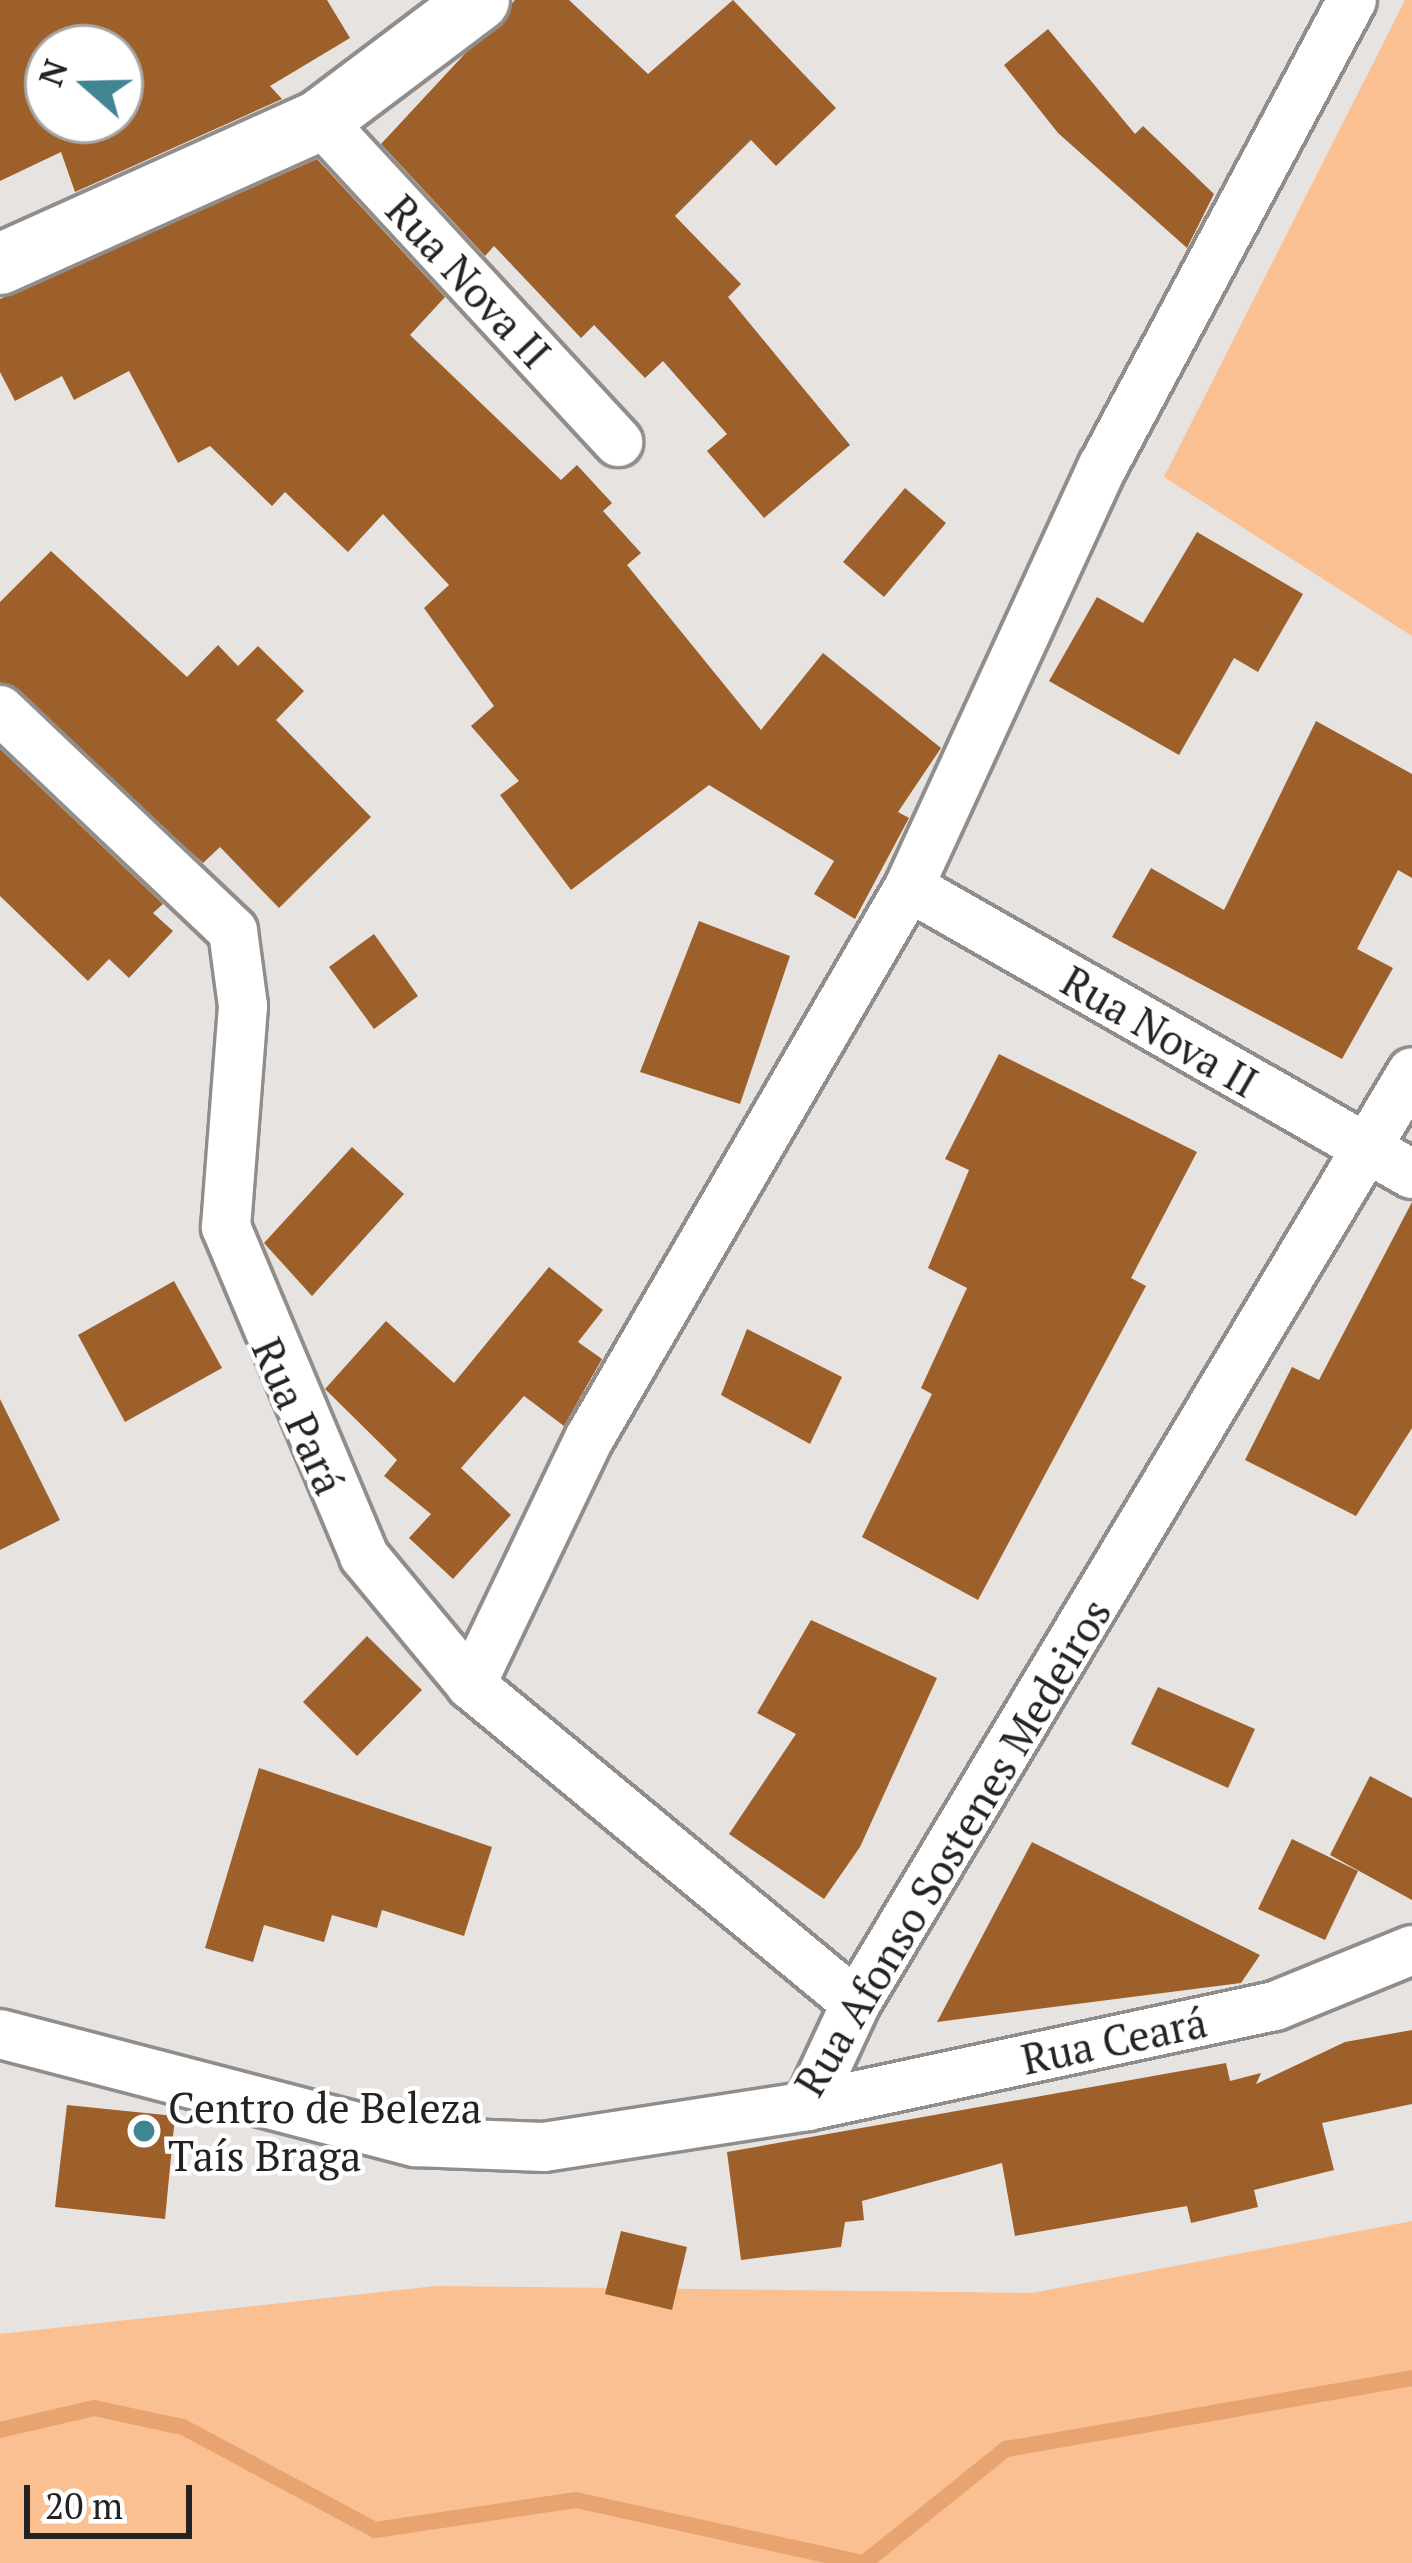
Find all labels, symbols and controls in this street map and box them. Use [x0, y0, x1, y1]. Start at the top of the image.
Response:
north arrow [24, 24, 144, 144]
text: N [28, 53, 77, 92]
street label: Rua Nova II [376, 184, 562, 378]
street label: Rua Nova II [1053, 955, 1267, 1107]
street label: Rua Pará [242, 1330, 356, 1502]
street label: Rua Afonso Sostenes Medeiros [783, 1589, 1121, 2105]
street label: Rua Ceará [1017, 1996, 1211, 2084]
place label: Centro de Beleza Taís Braga [168, 2082, 482, 2180]
marker: Centro de Beleza Taís Braga [131, 2118, 157, 2144]
scale bar [30, 2461, 198, 2535]
text: 20 m [45, 2482, 123, 2529]

